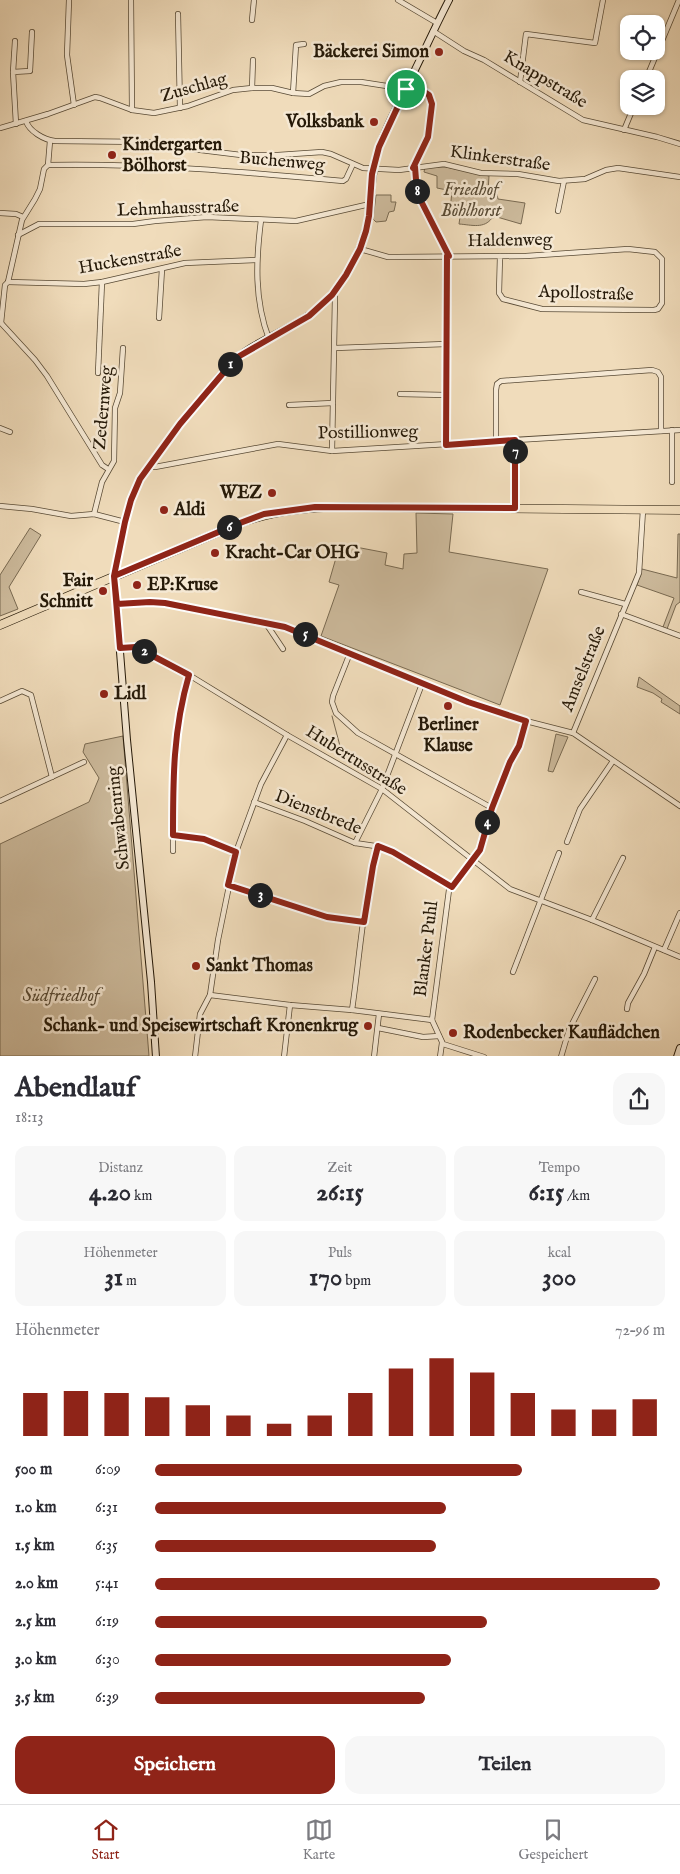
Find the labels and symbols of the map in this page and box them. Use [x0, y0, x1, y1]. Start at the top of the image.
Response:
place label: Bäckerei Simon [313, 41, 429, 64]
marker: Bäckerei Simon [433, 46, 445, 58]
street label: Knappstraße [499, 46, 591, 114]
street label: Zuschlag [158, 68, 230, 108]
pin [385, 68, 427, 110]
place label: Volksbank [285, 111, 365, 134]
marker: Volksbank [368, 116, 380, 128]
place label: Kindergarten Bölhorst [122, 134, 222, 178]
street label: Klinkerstraße [448, 141, 552, 177]
street label: Buchenweg [238, 147, 326, 177]
marker: Kindergarten Bölhorst [106, 149, 118, 161]
pin: 8 [404, 178, 430, 204]
park label: Friedhof Böhlhorst [441, 179, 503, 223]
street label: Lehmhausstraße [117, 195, 239, 223]
street label: Haldenweg [467, 229, 553, 253]
street label: Huckenstraße [77, 240, 183, 280]
street label: Apollostraße [537, 281, 634, 307]
pin: 1 [218, 352, 242, 376]
street label: Zedernweg [89, 365, 119, 451]
street label: Postillionweg [318, 421, 419, 445]
pin: 7 [502, 438, 528, 464]
place label: WEZ [219, 482, 262, 505]
marker: WEZ [266, 487, 278, 499]
place label: Aldi [173, 499, 206, 522]
marker: Aldi [158, 504, 170, 516]
pin: 6 [216, 514, 242, 540]
place label: Kracht-Car OHG [225, 542, 360, 565]
marker: Kracht-Car OHG [209, 547, 221, 559]
place label: Fair Schnitt [40, 570, 94, 614]
place label: EP:Kruse [147, 574, 219, 597]
marker: EP:Kruse [131, 579, 143, 591]
marker: Fair Schnitt [97, 585, 109, 597]
pin: 5 [292, 622, 318, 646]
street label: Amselstraße [556, 623, 612, 716]
pin: 2 [132, 638, 156, 664]
place label: Lidl [114, 683, 147, 706]
marker: Lidl [98, 688, 110, 700]
marker: Berliner Klause [442, 700, 454, 712]
place label: Berliner Klause [418, 714, 479, 758]
street label: Hubertusstraße [301, 721, 411, 801]
street label: Schwabenring [102, 765, 136, 871]
street label: Dienstbrede [271, 785, 365, 841]
pin: 4 [474, 810, 500, 834]
pin: 3 [248, 882, 272, 908]
street label: Blanker Puhl [410, 900, 444, 998]
place label: Sankt Thomas [206, 955, 313, 978]
marker: Sankt Thomas [190, 960, 202, 972]
park label: Südfriedhof [23, 985, 104, 1008]
place label: Schank- und Speisewirtschaft Kronenkrug [44, 1015, 359, 1038]
marker: Schank- und Speisewirtschaft Kronenkrug [362, 1020, 374, 1032]
place label: Rodenbecker Kauflädchen [463, 1022, 660, 1045]
marker: Rodenbecker Kauflädchen [447, 1027, 459, 1039]

